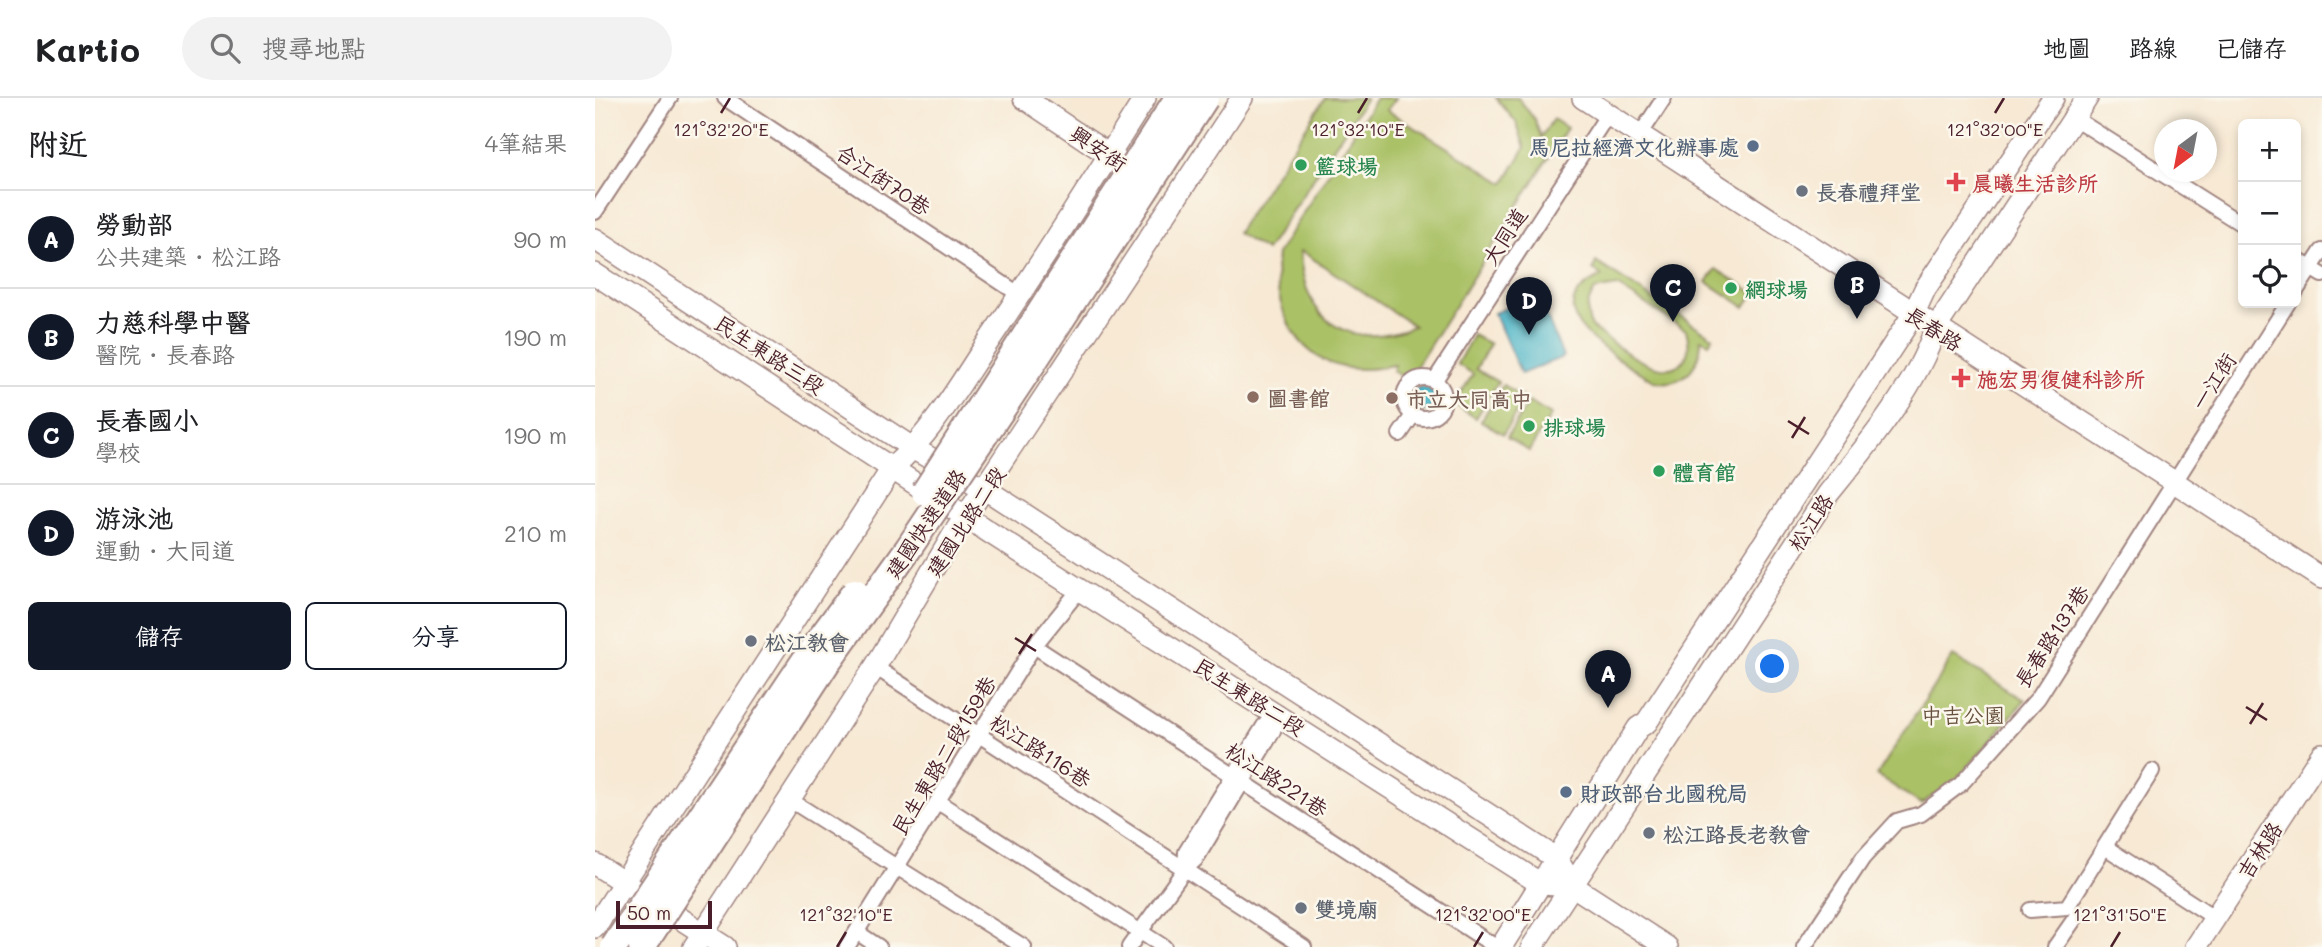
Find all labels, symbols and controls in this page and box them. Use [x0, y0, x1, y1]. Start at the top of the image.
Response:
search box [182, 17, 672, 80]
text: Kartio [35, 27, 140, 70]
icon: search [206, 29, 244, 67]
text: 搜尋地點 [262, 31, 366, 65]
text: 地圖 [2043, 32, 2091, 63]
text: 路線 [2129, 32, 2177, 63]
text: 已儲存 [2215, 32, 2287, 63]
text: 121°32'20"E [673, 117, 769, 141]
text: 121°32'10"E [1311, 117, 1405, 141]
text: 121°32'00"E [1947, 117, 2043, 141]
street label: 興安街 [1065, 119, 1133, 177]
north arrow [2154, 119, 2217, 182]
map controls [2238, 119, 2301, 308]
button: + [2238, 119, 2301, 182]
text: 附近 [28, 123, 88, 163]
text: 4筆結果 [484, 128, 567, 158]
place label: 馬尼拉經濟文化辦事處 [1529, 133, 1739, 160]
street label: 合江街70巷 [831, 137, 937, 221]
marker: 馬尼拉經濟文化辦事處 [1745, 138, 1761, 154]
place label: 籃球場 [1315, 152, 1378, 179]
marker: 籃球場 [1293, 157, 1309, 173]
place label: 晨曦生活診所 [1972, 169, 2098, 196]
marker: 晨曦生活診所 [1946, 172, 1966, 192]
place label: 長春禮拜堂 [1816, 178, 1921, 205]
button: − [2238, 182, 2301, 245]
marker: 長春禮拜堂 [1794, 183, 1810, 199]
street label: 大同道 [1476, 202, 1532, 270]
text: 勞動部 [95, 207, 173, 241]
text: A [43, 224, 59, 254]
text: 90 m [514, 224, 567, 254]
text: 公共建築 · 松江路 [95, 241, 281, 271]
button: locate [2238, 245, 2301, 308]
pin: B [1834, 261, 1880, 319]
pin: C [1650, 264, 1696, 322]
place label: 網球場 [1745, 275, 1808, 302]
pin: D [1506, 277, 1552, 335]
marker: 網球場 [1723, 280, 1739, 296]
street label: 長春路 [1900, 300, 1968, 356]
text: 力慈科學中醫 [95, 305, 251, 339]
street label: 民生東路三段 [710, 308, 830, 400]
text: B [43, 322, 59, 352]
text: 190 m [503, 322, 567, 352]
text: 醫院 · 長春路 [95, 339, 235, 369]
street label: 一江街 [2185, 347, 2241, 415]
place label: 施宏男復健科診所 [1977, 365, 2145, 392]
marker: 施宏男復健科診所 [1951, 368, 1971, 388]
place label: 圖書館 [1267, 384, 1330, 411]
place label: 市立大同高中 [1406, 385, 1532, 412]
marker: 圖書館 [1245, 389, 1261, 405]
marker: 市立大同高中 [1384, 390, 1400, 406]
text: 長春國小 [95, 403, 199, 437]
place label: 排球場 [1543, 413, 1606, 440]
marker: 排球場 [1521, 418, 1537, 434]
text: C [42, 420, 60, 450]
text: 190 m [503, 420, 567, 450]
text: 學校 [95, 437, 141, 467]
place label: 體育館 [1673, 458, 1736, 485]
street label: 建國北路二段 [919, 461, 1011, 581]
street label: 建國快速道路 [879, 463, 971, 583]
marker: 體育館 [1651, 463, 1667, 479]
street label: 松江路 [1782, 488, 1838, 556]
text: 游泳池 [95, 501, 173, 535]
text: D [43, 518, 59, 548]
text: 210 m [504, 518, 567, 548]
text: 運動 · 大同道 [95, 535, 235, 565]
street label: 長春路137巷 [2008, 579, 2094, 693]
button: 儲存 [28, 602, 291, 670]
button: 分享 [305, 602, 567, 670]
place label: 松江教會 [765, 628, 849, 655]
marker: 松江教會 [743, 633, 759, 649]
your location [1755, 649, 1789, 683]
pin: A [1585, 650, 1631, 708]
street label: 民生東路二段 [1189, 651, 1311, 741]
street label: 民生東路二段159巷 [885, 670, 1001, 840]
park label: 中吉公園 [1921, 701, 2005, 728]
street label: 松江路116巷 [985, 707, 1097, 793]
street label: 松江路221巷 [1221, 736, 1333, 822]
place label: 財政部台北國稅局 [1580, 779, 1748, 806]
marker: 財政部台北國稅局 [1558, 784, 1574, 800]
street label: 吉林路 [2231, 816, 2287, 884]
place label: 松江路長老教會 [1663, 820, 1810, 847]
marker: 松江路長老教會 [1641, 825, 1657, 841]
place label: 雙境廟 [1315, 895, 1378, 922]
scale bar [616, 898, 712, 930]
text: 50 m [627, 900, 671, 925]
marker: 雙境廟 [1293, 900, 1309, 916]
text: 121°32'10"E [799, 902, 893, 926]
text: 121°32'00"E [1435, 902, 1531, 926]
text: 121°31'50"E [2073, 902, 2167, 926]

